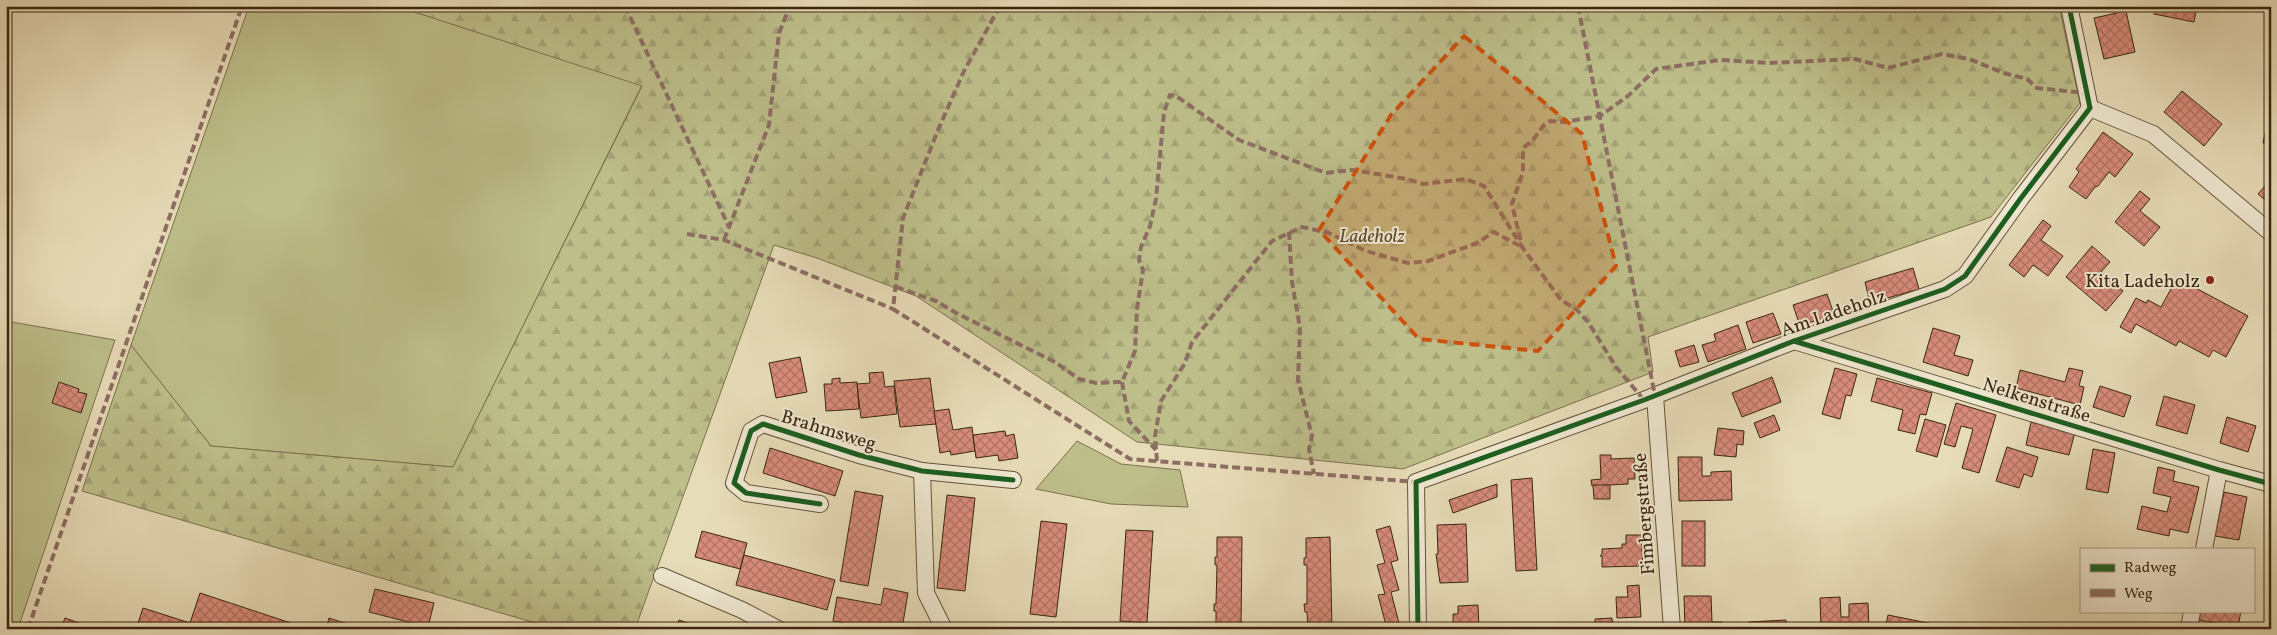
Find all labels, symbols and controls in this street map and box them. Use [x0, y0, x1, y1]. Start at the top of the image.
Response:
park label: Ladeholz [1339, 224, 1405, 250]
place label: Kita Ladeholz [2085, 269, 2200, 295]
marker: Kita Ladeholz [2204, 274, 2216, 286]
street label: Am Ladeholz [1777, 284, 1890, 344]
street label: Nelkenstraße [1979, 372, 2094, 430]
street label: Brahmsweg [778, 404, 879, 458]
street label: Fimbergstraße [1628, 452, 1662, 576]
legend [2080, 548, 2254, 612]
text: Radweg [2124, 558, 2177, 579]
text: Weg [2124, 584, 2153, 605]

